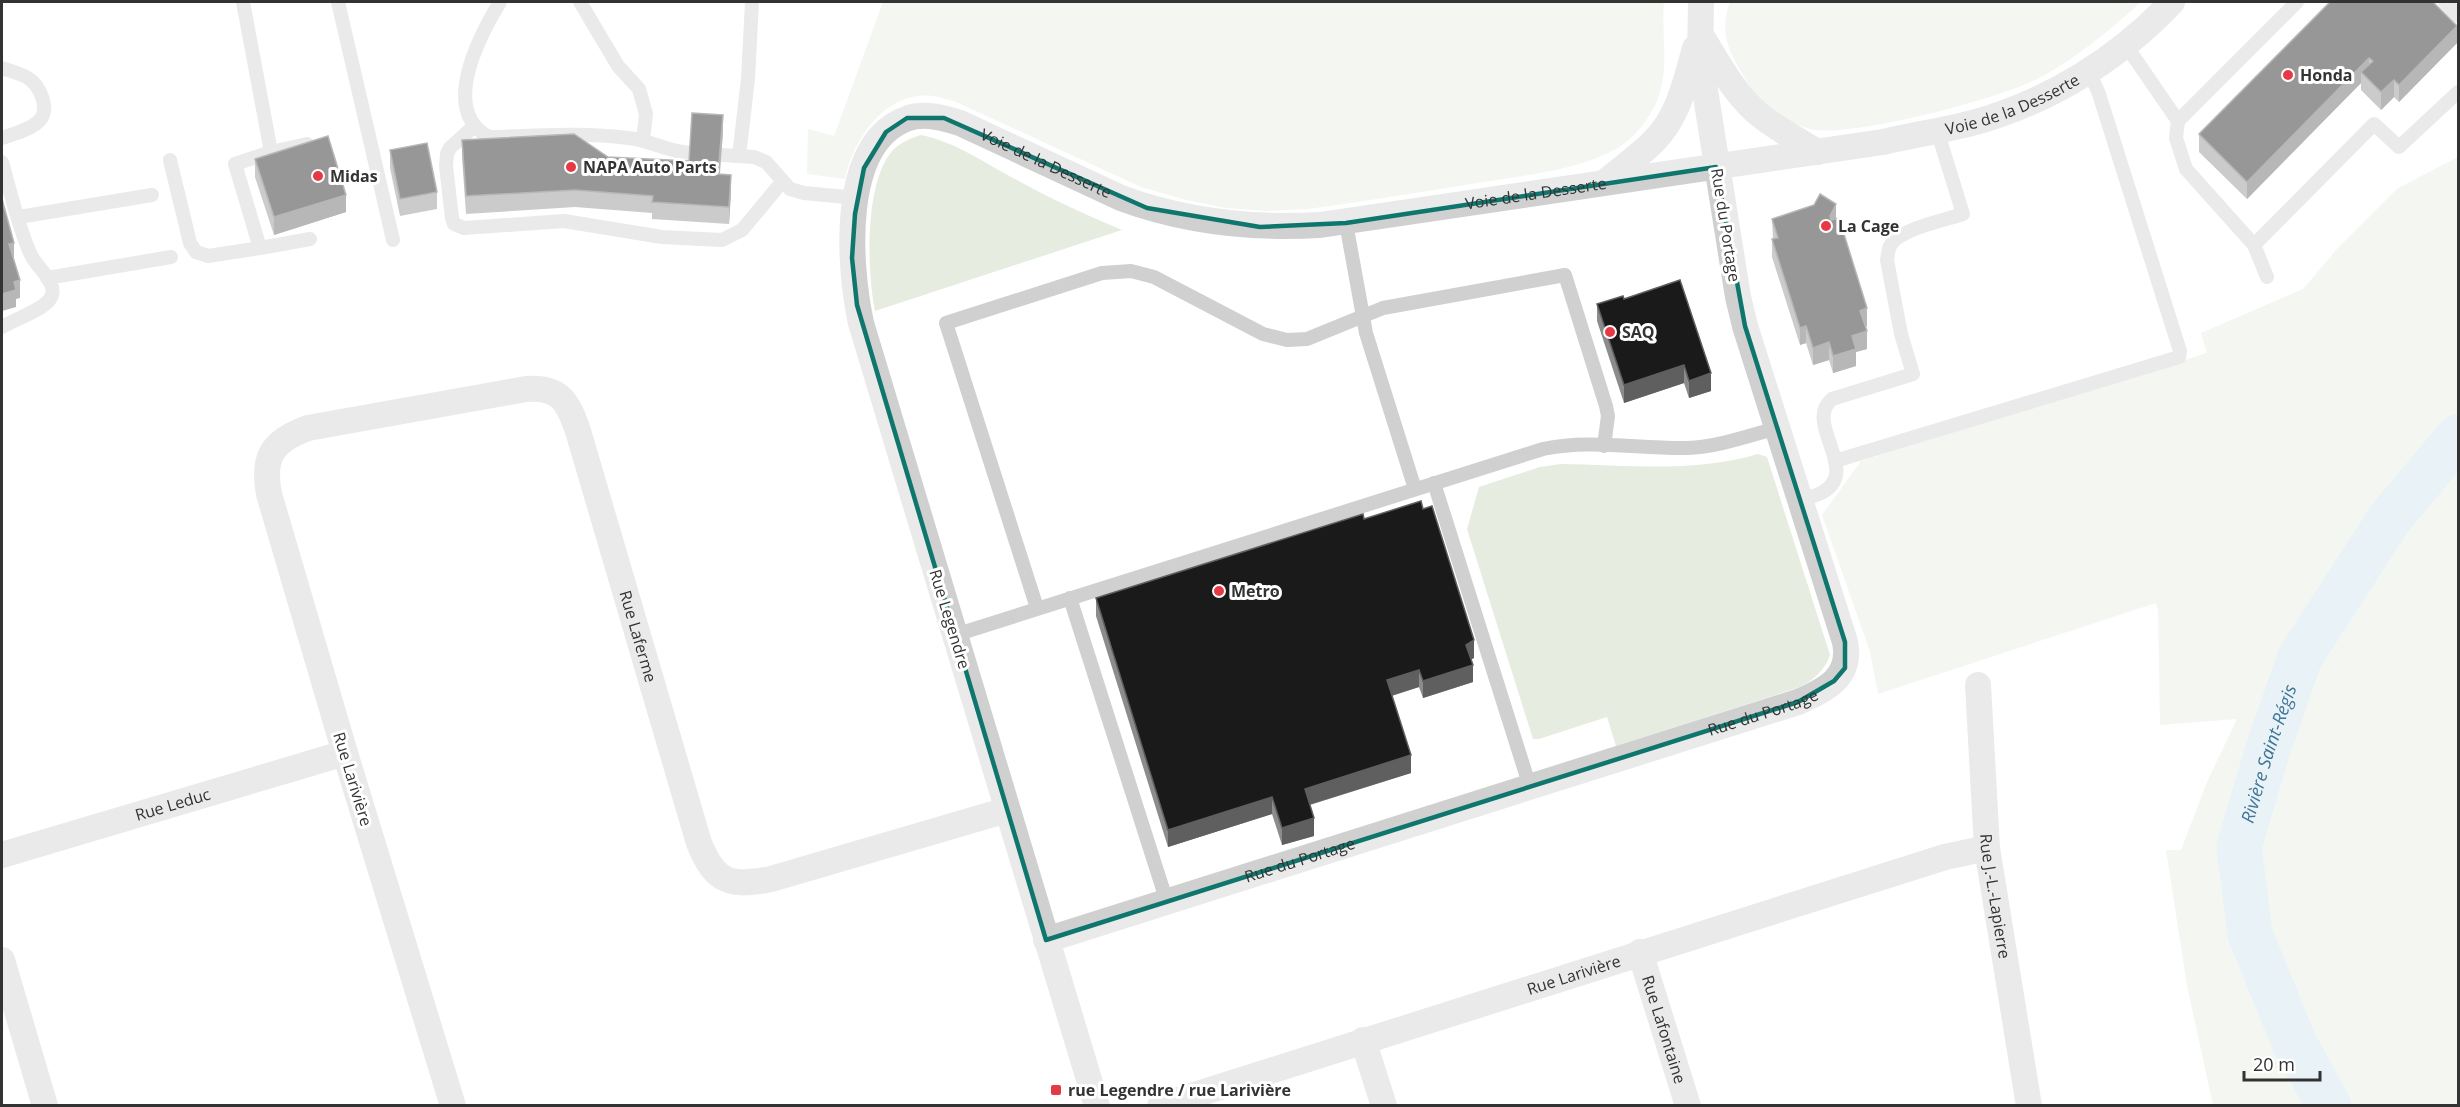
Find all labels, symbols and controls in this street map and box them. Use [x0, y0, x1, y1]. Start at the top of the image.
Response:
place label: Honda [2300, 64, 2352, 86]
street label: Voie de la Desserte [1943, 68, 2083, 140]
marker: Honda [2281, 68, 2295, 82]
street label: Voie de la Desserte [977, 123, 1115, 203]
place label: NAPA Auto Parts [583, 156, 717, 178]
marker: NAPA Auto Parts [564, 160, 578, 174]
place label: Midas [330, 165, 378, 187]
street label: Rue du Portage [1706, 167, 1746, 283]
marker: Midas [311, 169, 325, 183]
street label: Voie de la Desserte [1464, 172, 1608, 214]
place label: La Cage [1838, 215, 1899, 237]
marker: La Cage [1819, 219, 1833, 233]
place label: SAQ [1622, 321, 1655, 343]
marker: SAQ [1603, 325, 1617, 339]
street label: Rue Legendre [924, 567, 976, 671]
place label: Metro [1231, 580, 1280, 602]
marker: Metro [1212, 584, 1226, 598]
street label: Rue Laferme [614, 588, 662, 685]
water label: Rivière Saint-Régis [2235, 681, 2302, 826]
street label: Rue du Portage [1705, 683, 1822, 741]
street label: Rue Larivière [328, 729, 378, 829]
street label: Rue Leduc [132, 783, 213, 826]
street label: Rue du Portage [1242, 832, 1358, 888]
street label: Rue J.-L.-Lapierre [1975, 833, 2016, 960]
street label: Rue Larivière [1524, 950, 1623, 1000]
street label: Rue Lafontaine [1637, 972, 1691, 1086]
scale bar [2244, 1044, 2320, 1082]
text: 20 m [2253, 1052, 2295, 1076]
place label: rue Legendre / rue Larivière [1068, 1079, 1291, 1101]
marker: rue Legendre / rue Larivière [1049, 1083, 1063, 1097]

